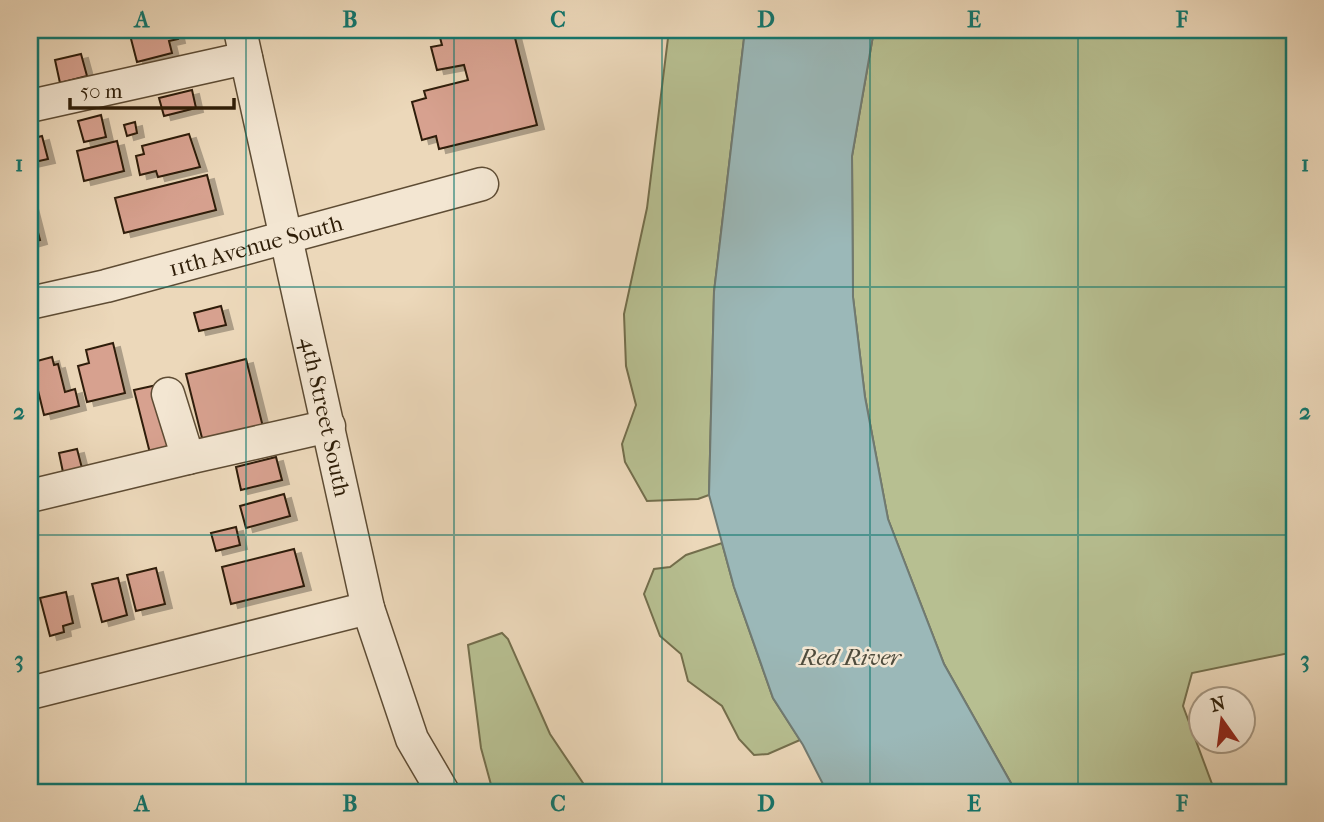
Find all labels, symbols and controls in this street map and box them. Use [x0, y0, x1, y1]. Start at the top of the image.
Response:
text: A [133, 6, 151, 33]
text: B [343, 6, 358, 33]
text: C [550, 6, 566, 33]
text: D [757, 6, 775, 33]
text: E [967, 6, 981, 33]
text: F [1175, 6, 1189, 33]
scale bar [70, 66, 234, 110]
text: 50 m [80, 79, 123, 103]
text: 1 [15, 150, 23, 177]
text: 1 [1301, 150, 1309, 177]
street label: 11th Avenue South [166, 209, 346, 282]
street label: 4th Street South [295, 334, 356, 499]
text: 2 [13, 398, 25, 425]
text: 2 [1299, 398, 1311, 425]
water label: Red River [797, 643, 903, 671]
text: 3 [14, 646, 24, 673]
text: 3 [1300, 646, 1310, 673]
north arrow [1188, 686, 1258, 756]
text: N [1208, 692, 1228, 717]
text: A [133, 790, 151, 817]
text: B [343, 790, 358, 817]
text: C [550, 790, 566, 817]
text: D [757, 790, 775, 817]
text: E [967, 790, 981, 817]
text: F [1175, 790, 1189, 817]

